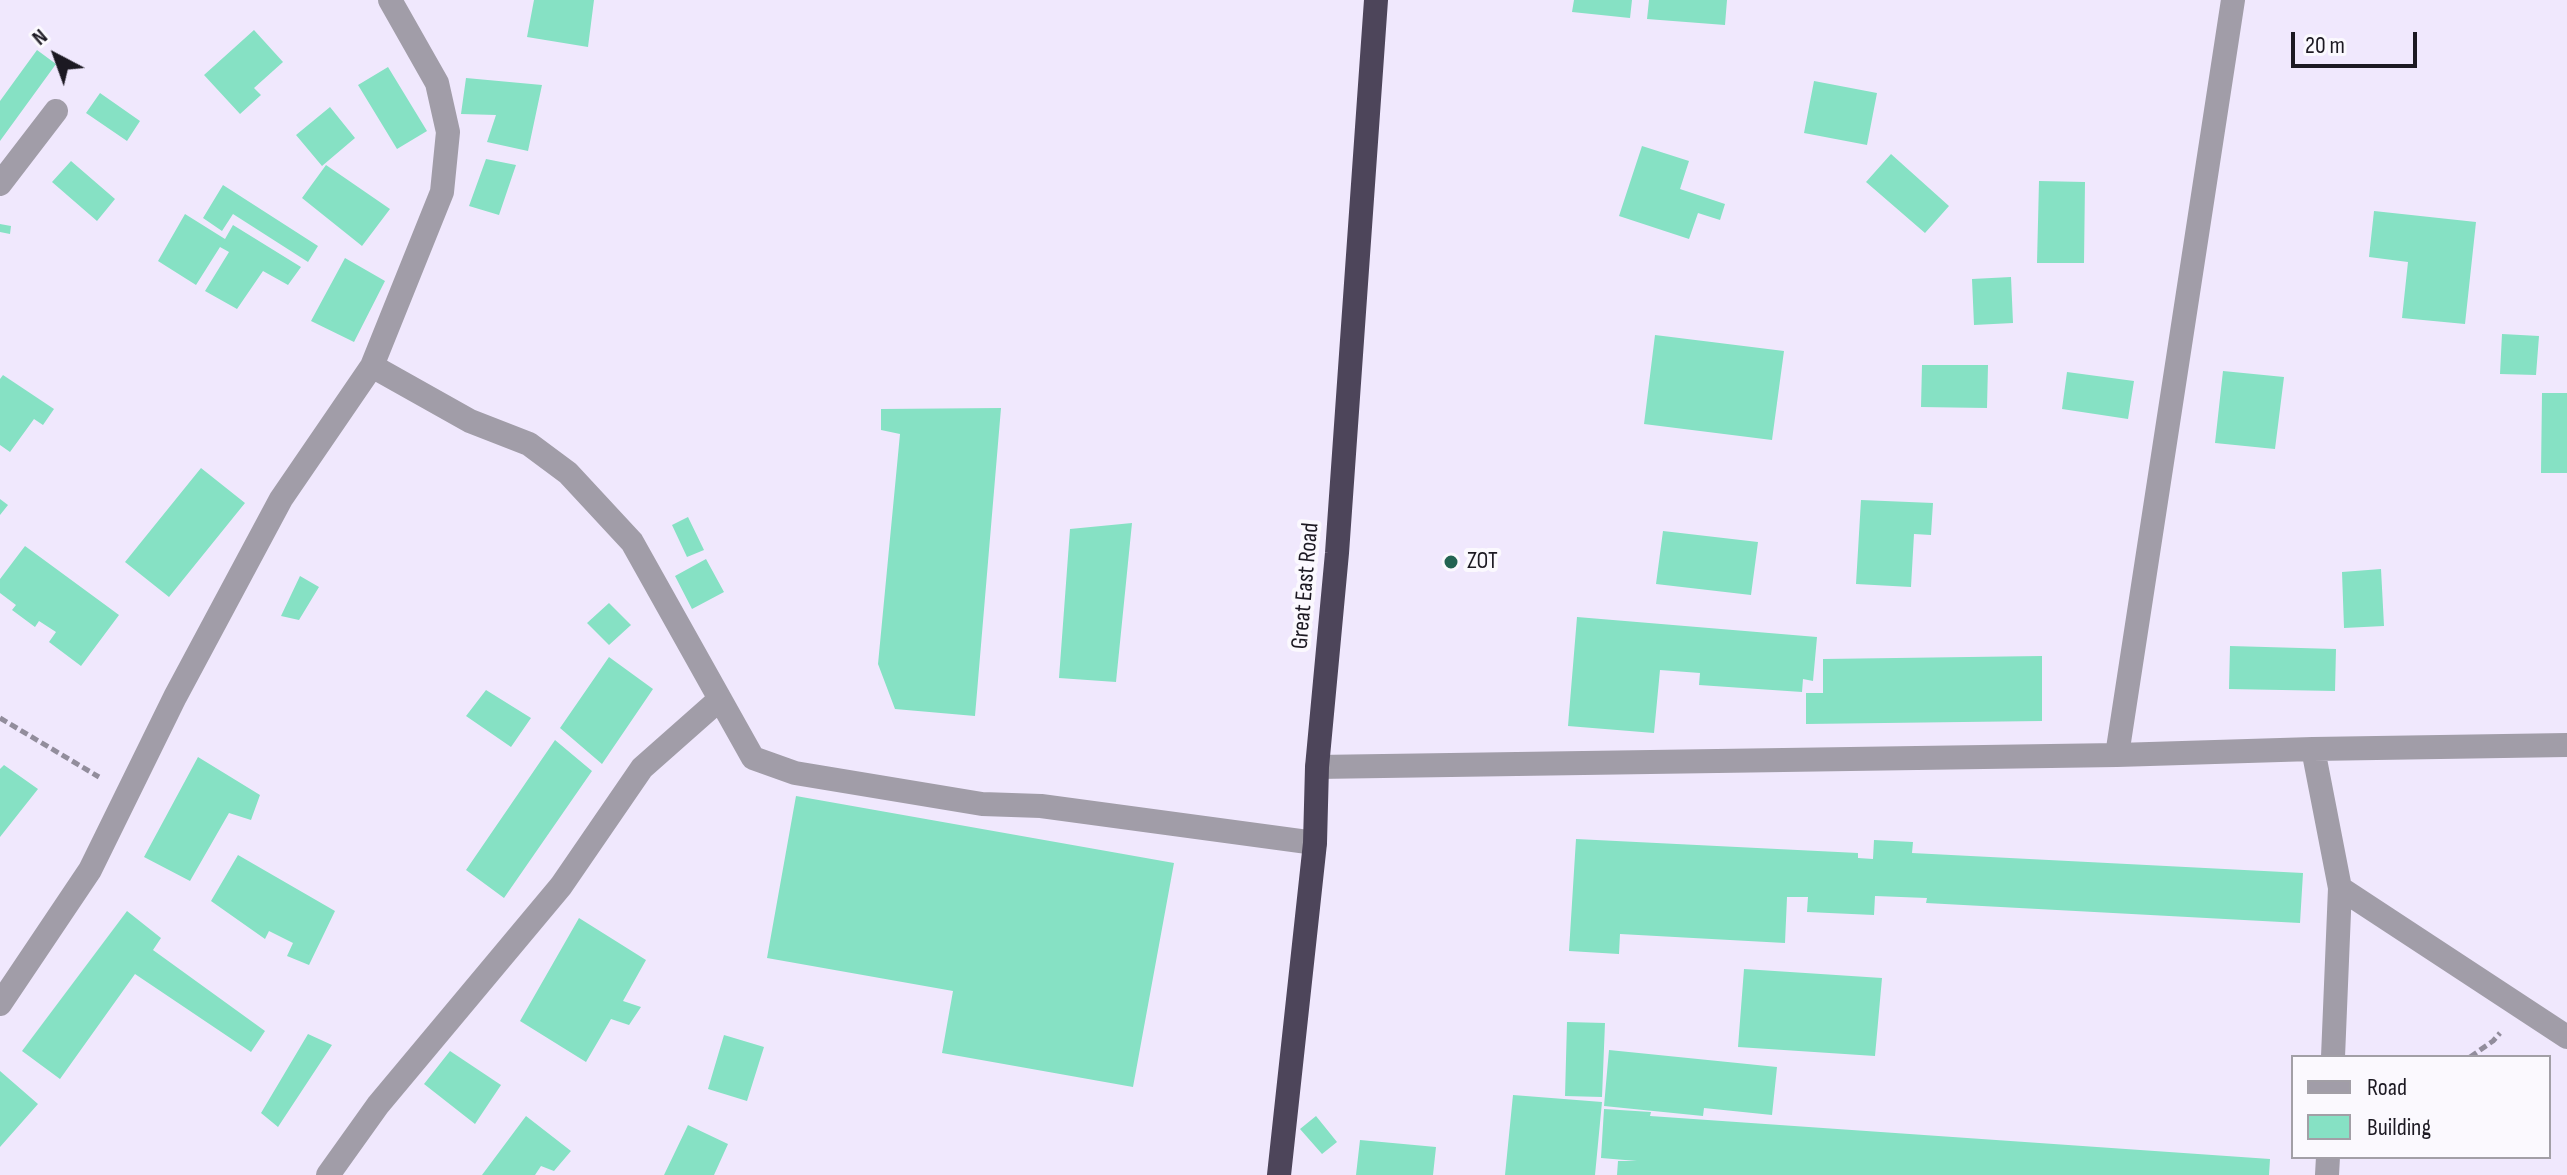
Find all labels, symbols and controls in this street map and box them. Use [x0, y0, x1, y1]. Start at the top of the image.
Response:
north arrow [16, 16, 96, 96]
scale bar [2295, 16, 2421, 66]
text: N [27, 23, 53, 52]
text: 20 m [2305, 31, 2345, 60]
street label: Great East Road [1286, 521, 1326, 651]
place label: ZOT [1467, 548, 1498, 576]
marker: ZOT [1442, 553, 1460, 571]
legend [2291, 1055, 2551, 1159]
text: Road [2367, 1073, 2407, 1102]
text: Building [2367, 1113, 2431, 1142]

